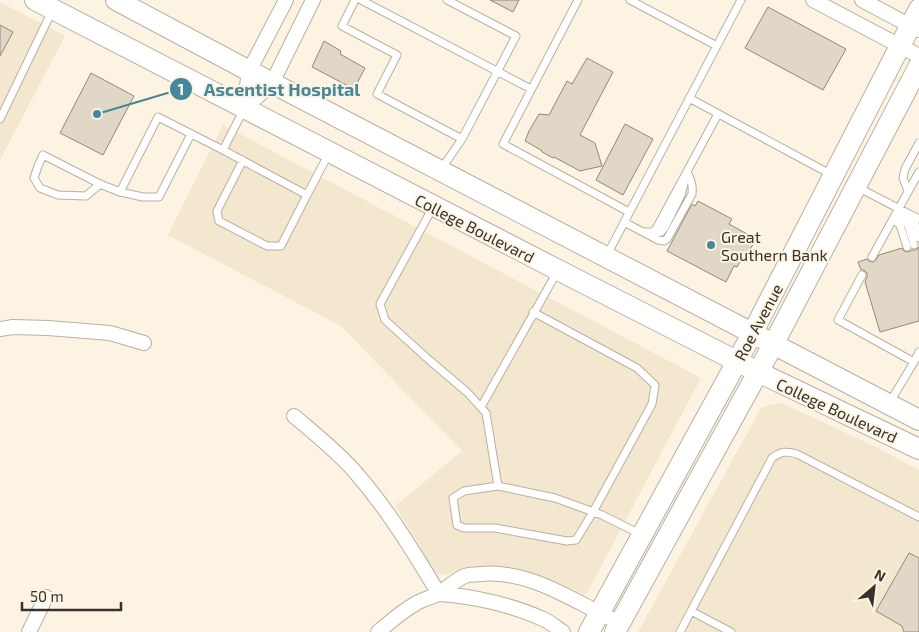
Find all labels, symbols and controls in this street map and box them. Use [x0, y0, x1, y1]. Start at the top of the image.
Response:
callout: Ascentist Hospital [168, 73, 370, 106]
text: Ascentist Hospital [204, 78, 360, 100]
text: 1 [178, 80, 184, 98]
street label: College Boulevard [412, 190, 538, 266]
place label: Great Southern Bank [721, 227, 828, 264]
marker: Great Southern Bank [705, 239, 717, 251]
street label: Roe Avenue [730, 280, 786, 364]
street label: College Boulevard [773, 374, 901, 446]
north arrow [849, 562, 899, 612]
text: N [872, 565, 889, 585]
scale bar [22, 580, 121, 612]
text: 50 m [30, 587, 64, 605]

